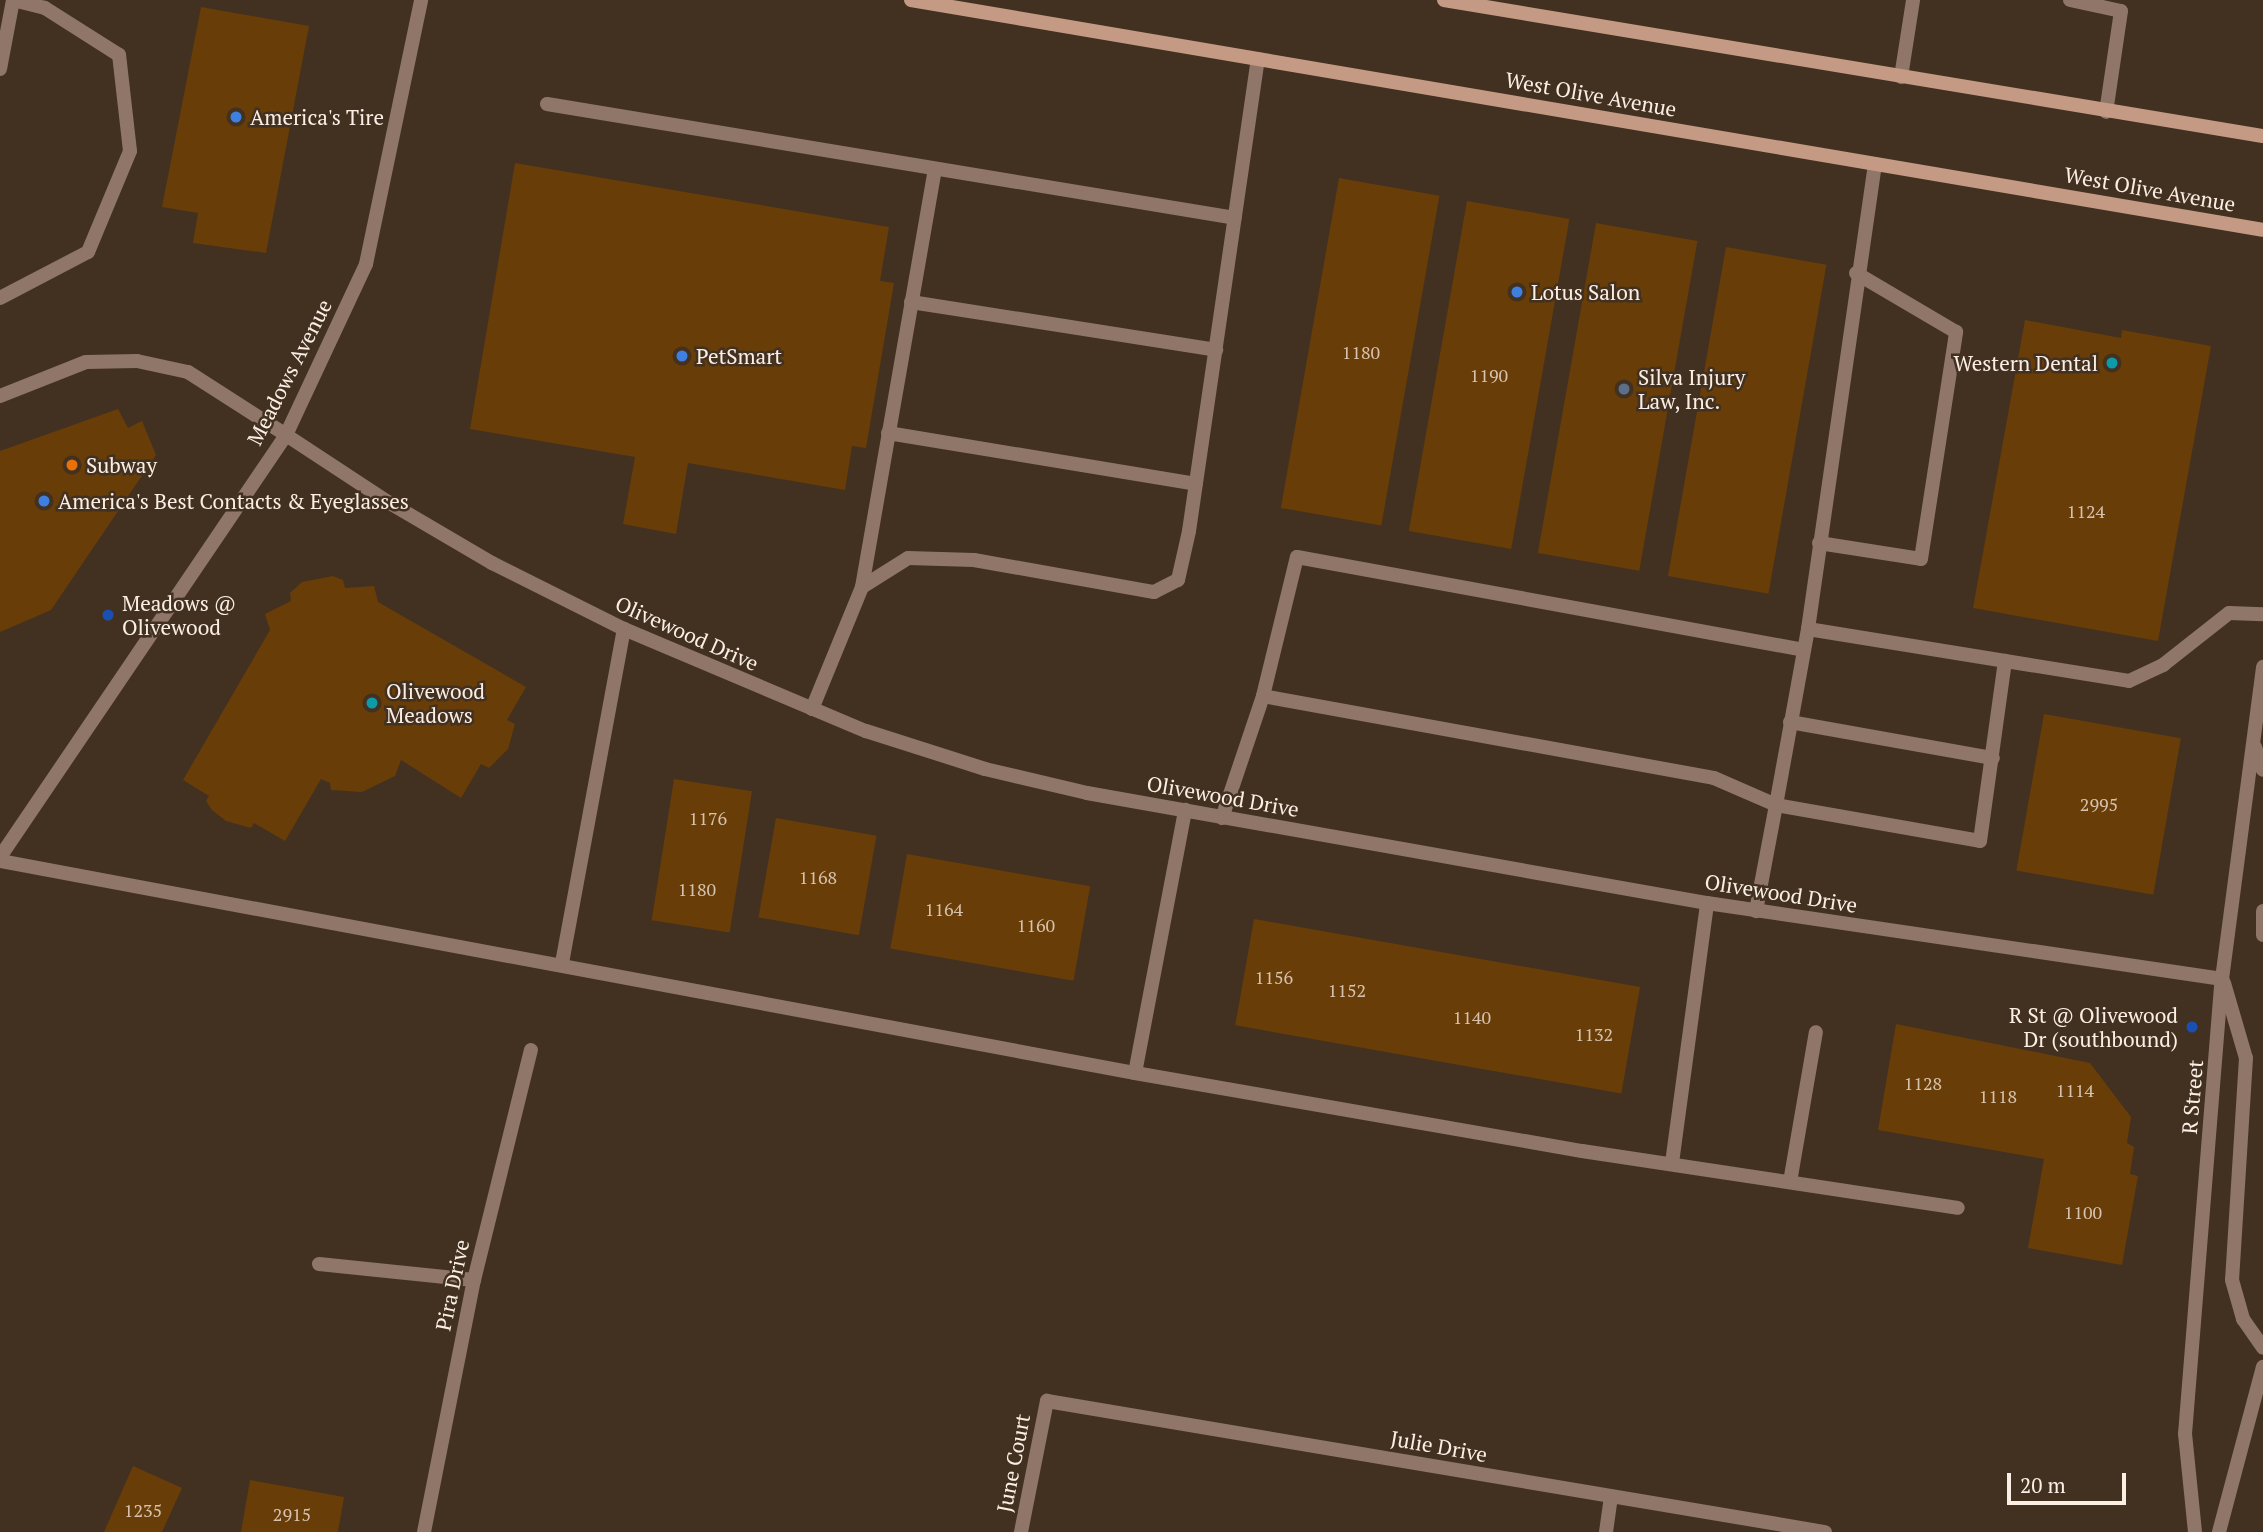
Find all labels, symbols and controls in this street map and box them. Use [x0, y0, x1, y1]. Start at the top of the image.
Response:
street label: West Olive Avenue [1503, 67, 1679, 121]
place label: America's Tire [250, 104, 384, 130]
marker: America's Tire [228, 109, 244, 125]
street label: West Olive Avenue [2062, 162, 2238, 216]
place label: Lotus Salon [1531, 279, 1640, 305]
marker: Lotus Salon [1509, 284, 1525, 300]
street label: Meadows Avenue [241, 295, 337, 449]
house number: 1180 [1342, 341, 1380, 363]
place label: PetSmart [696, 343, 782, 369]
marker: PetSmart [674, 348, 690, 364]
place label: Western Dental [1953, 350, 2098, 376]
marker: Western Dental [2104, 355, 2120, 371]
house number: 1190 [1470, 364, 1508, 386]
place label: Silva Injury Law, Inc. [1638, 364, 1745, 414]
marker: Silva Injury Law, Inc. [1616, 381, 1632, 397]
place label: Subway [86, 452, 157, 478]
marker: Subway [64, 457, 80, 473]
place label: America's Best Contacts & Eyeglasses [58, 488, 409, 514]
marker: America's Best Contacts & Eyeglasses [36, 493, 52, 509]
house number: 1124 [2067, 500, 2105, 522]
place label: Meadows @ Olivewood [122, 590, 236, 640]
street label: Olivewood Drive [611, 590, 763, 676]
marker: Meadows @ Olivewood [100, 607, 116, 623]
place label: Olivewood Meadows [386, 678, 485, 728]
marker: Olivewood Meadows [364, 695, 380, 711]
street label: Olivewood Drive [1145, 770, 1301, 822]
house number: 2995 [2080, 793, 2118, 815]
house number: 1176 [689, 807, 727, 829]
house number: 1168 [799, 866, 837, 888]
street label: Olivewood Drive [1703, 869, 1859, 917]
house number: 1180 [678, 878, 716, 900]
house number: 1164 [925, 898, 963, 920]
house number: 1160 [1017, 914, 1055, 936]
house number: 1156 [1255, 966, 1293, 988]
house number: 1152 [1328, 979, 1366, 1001]
place label: R St @ Olivewood Dr (southbound) [2009, 1002, 2178, 1052]
house number: 1140 [1453, 1006, 1491, 1028]
marker: R St @ Olivewood Dr (southbound) [2184, 1019, 2200, 1035]
house number: 1132 [1575, 1023, 1613, 1045]
street label: R Street [2176, 1059, 2208, 1135]
house number: 1128 [1904, 1072, 1942, 1094]
house number: 1114 [2056, 1079, 2094, 1101]
house number: 1118 [1979, 1085, 2017, 1107]
house number: 1100 [2064, 1201, 2102, 1223]
street label: Pira Drive [430, 1237, 474, 1333]
street label: June Court [991, 1412, 1035, 1514]
street label: Julie Drive [1389, 1425, 1489, 1467]
scale bar [2011, 1458, 2130, 1502]
text: 20 m [2020, 1471, 2066, 1499]
house number: 1235 [124, 1499, 162, 1521]
house number: 2915 [273, 1503, 311, 1525]

